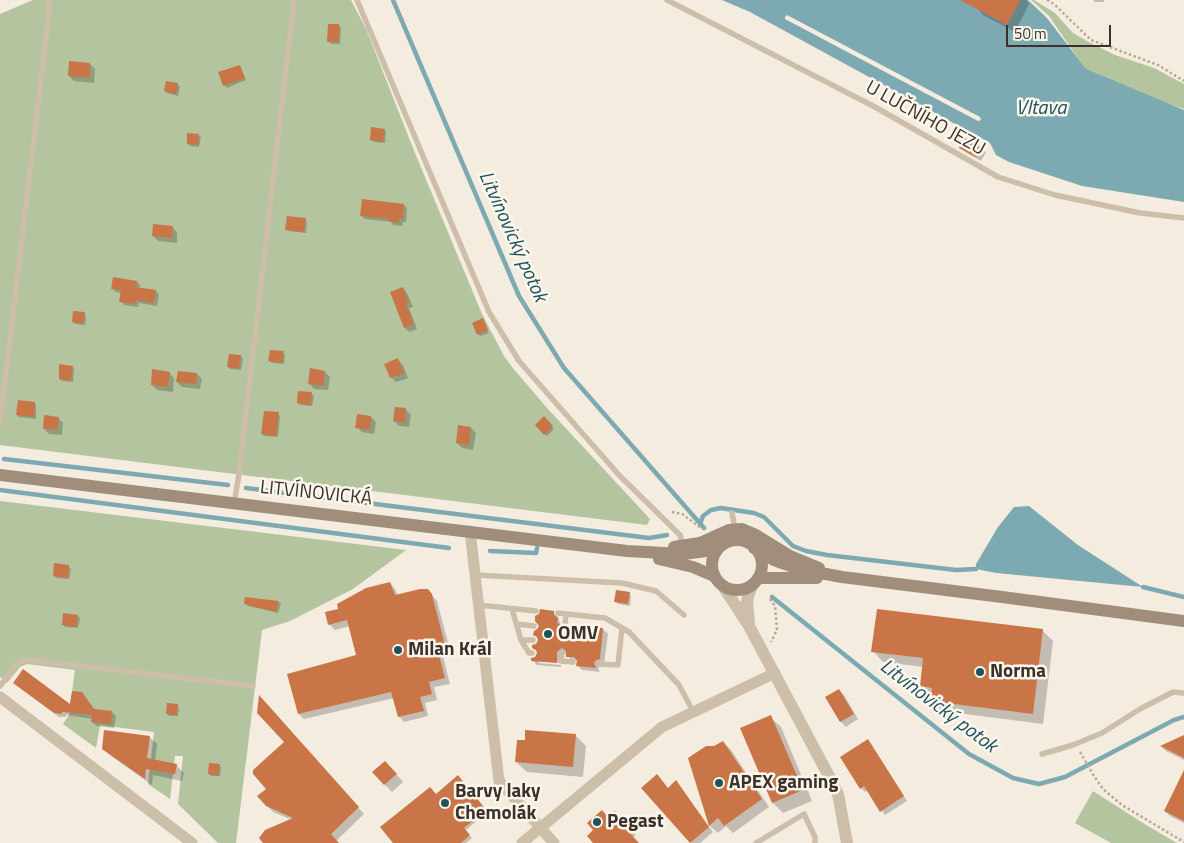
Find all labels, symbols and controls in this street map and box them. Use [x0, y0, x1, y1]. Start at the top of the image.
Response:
scale bar [1009, 15, 1114, 47]
text: 50 m [1014, 22, 1047, 45]
street label: U LUČNÍHO JEZU [861, 77, 989, 161]
water label: Vltava [1016, 97, 1066, 121]
water label: Litvínovický potok [472, 168, 552, 306]
street label: LITVÍNOVICKÁ [259, 477, 373, 511]
place label: OMV [558, 623, 598, 645]
marker: OMV [542, 628, 554, 640]
place label: Milan Král [408, 639, 492, 661]
marker: Milan Král [392, 644, 404, 656]
water label: Litvínovický potok [875, 655, 1001, 759]
place label: Norma [990, 661, 1046, 683]
marker: Norma [974, 666, 986, 678]
place label: APEX gaming [729, 772, 838, 794]
marker: APEX gaming [713, 777, 725, 789]
place label: Barvy laky Chemolák [455, 781, 541, 825]
marker: Barvy laky Chemolák [439, 797, 451, 809]
place label: Pegast [607, 811, 664, 833]
marker: Pegast [591, 816, 603, 828]

